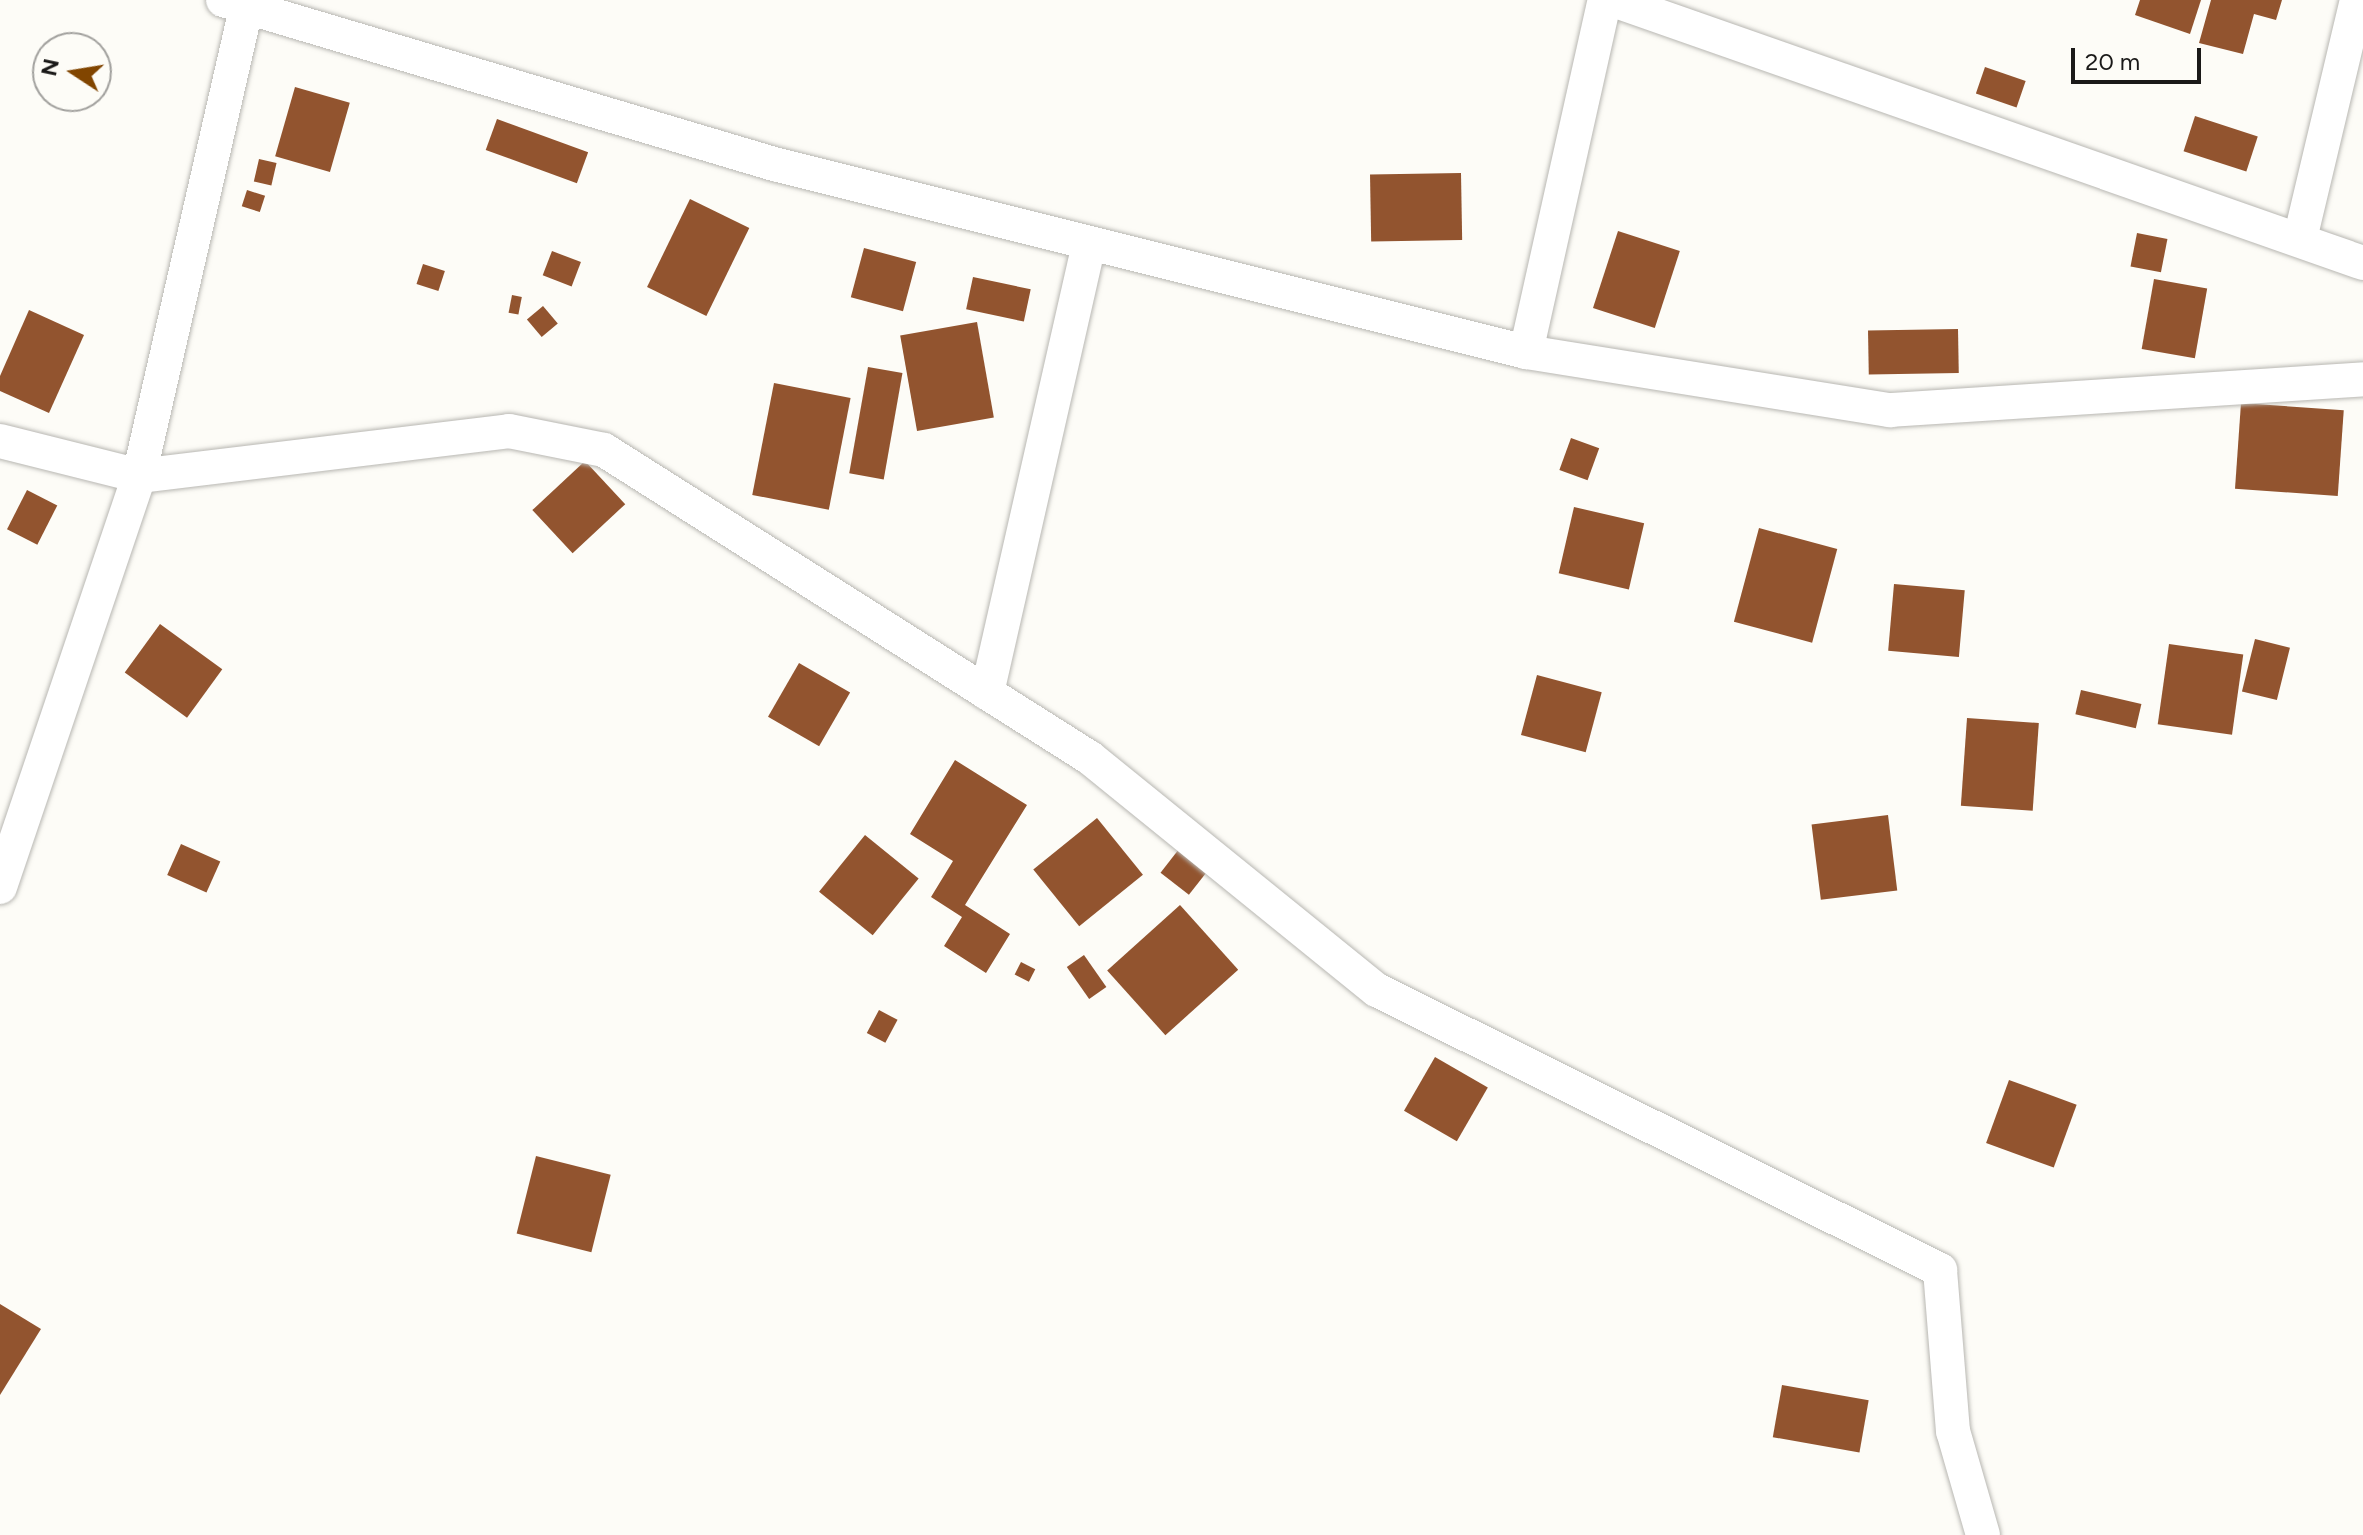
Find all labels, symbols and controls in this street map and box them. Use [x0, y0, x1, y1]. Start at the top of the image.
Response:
north arrow [32, 32, 112, 112]
scale bar [2075, 32, 2205, 82]
text: 20 m [2085, 47, 2140, 76]
text: N [35, 56, 65, 78]

